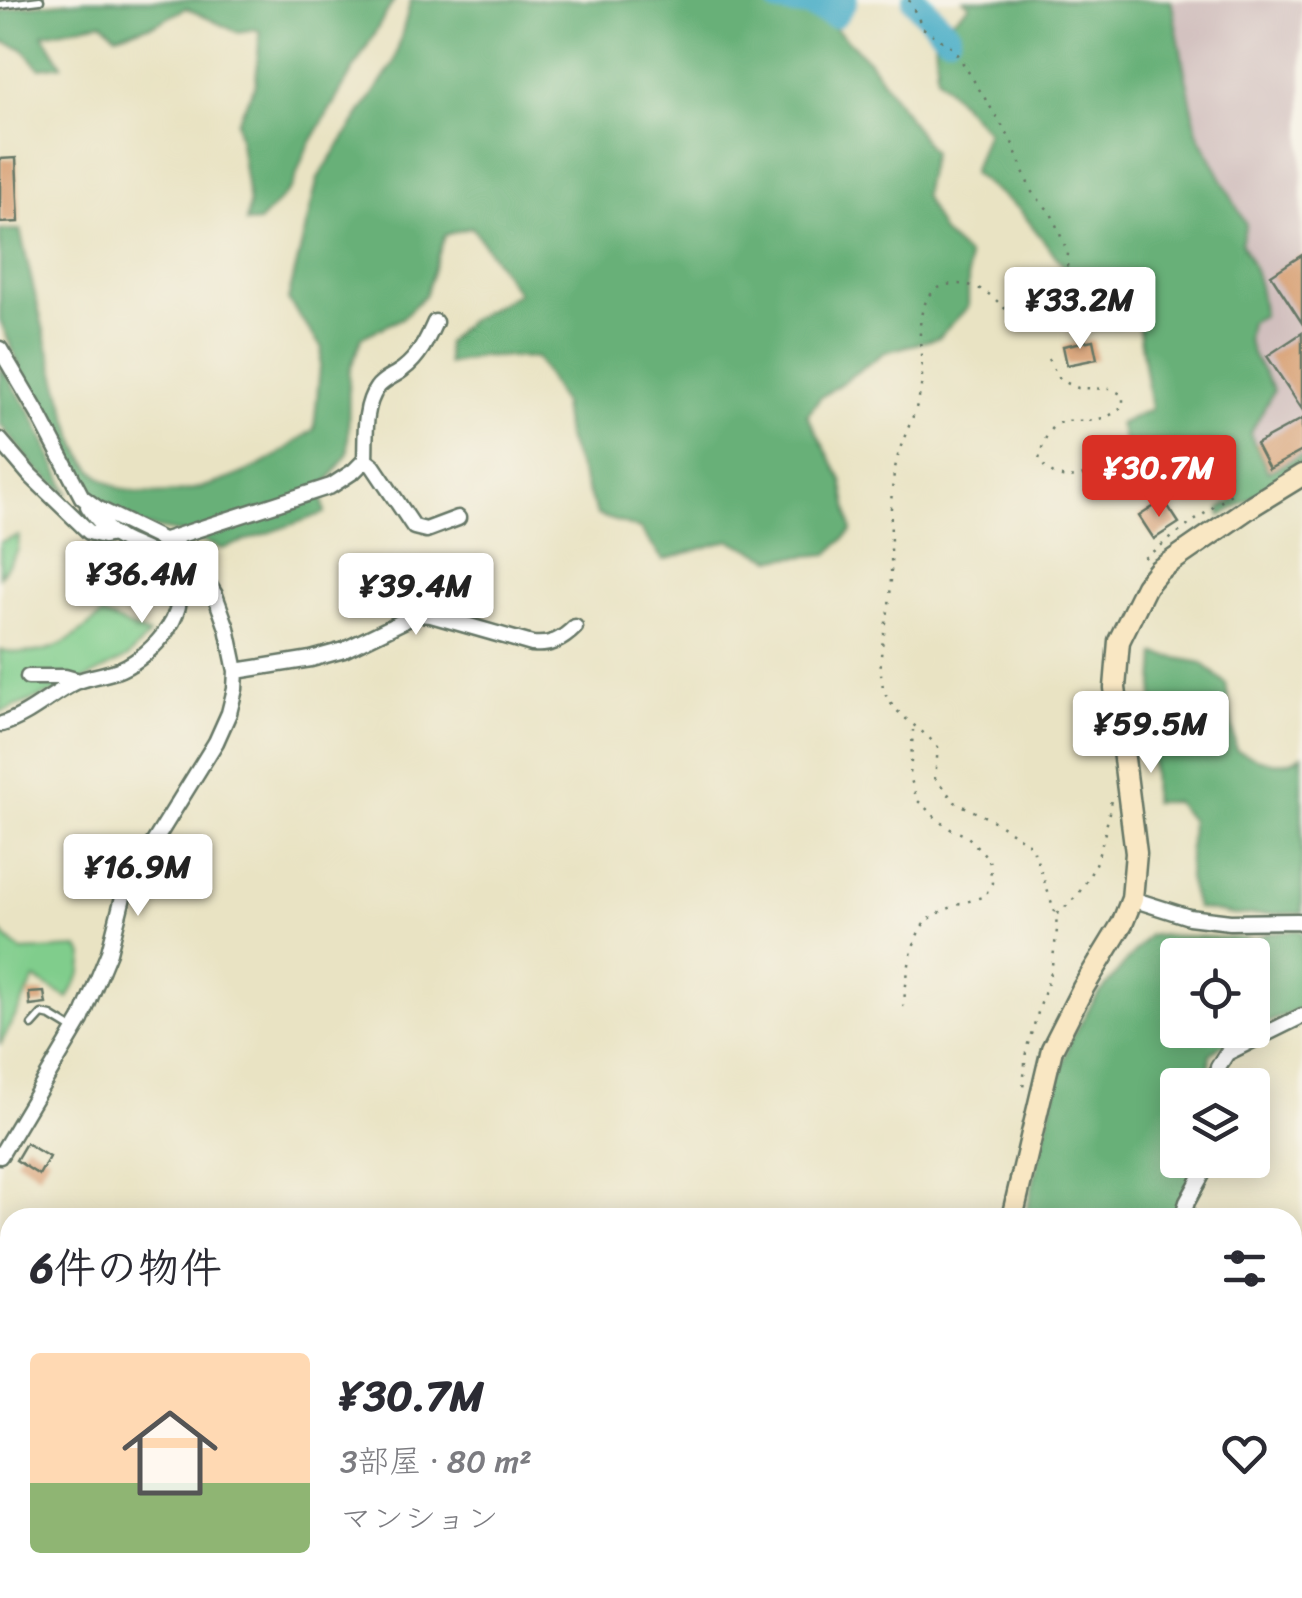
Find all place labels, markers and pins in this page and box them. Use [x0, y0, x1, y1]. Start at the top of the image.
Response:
pin: ¥33.2M [999, 267, 1161, 352]
pin: ¥30.7M [1078, 435, 1240, 520]
pin: ¥36.4M [61, 541, 223, 626]
pin: ¥39.4M [335, 553, 497, 638]
pin: ¥59.5M [1070, 691, 1232, 776]
pin: ¥16.9M [57, 834, 219, 919]

